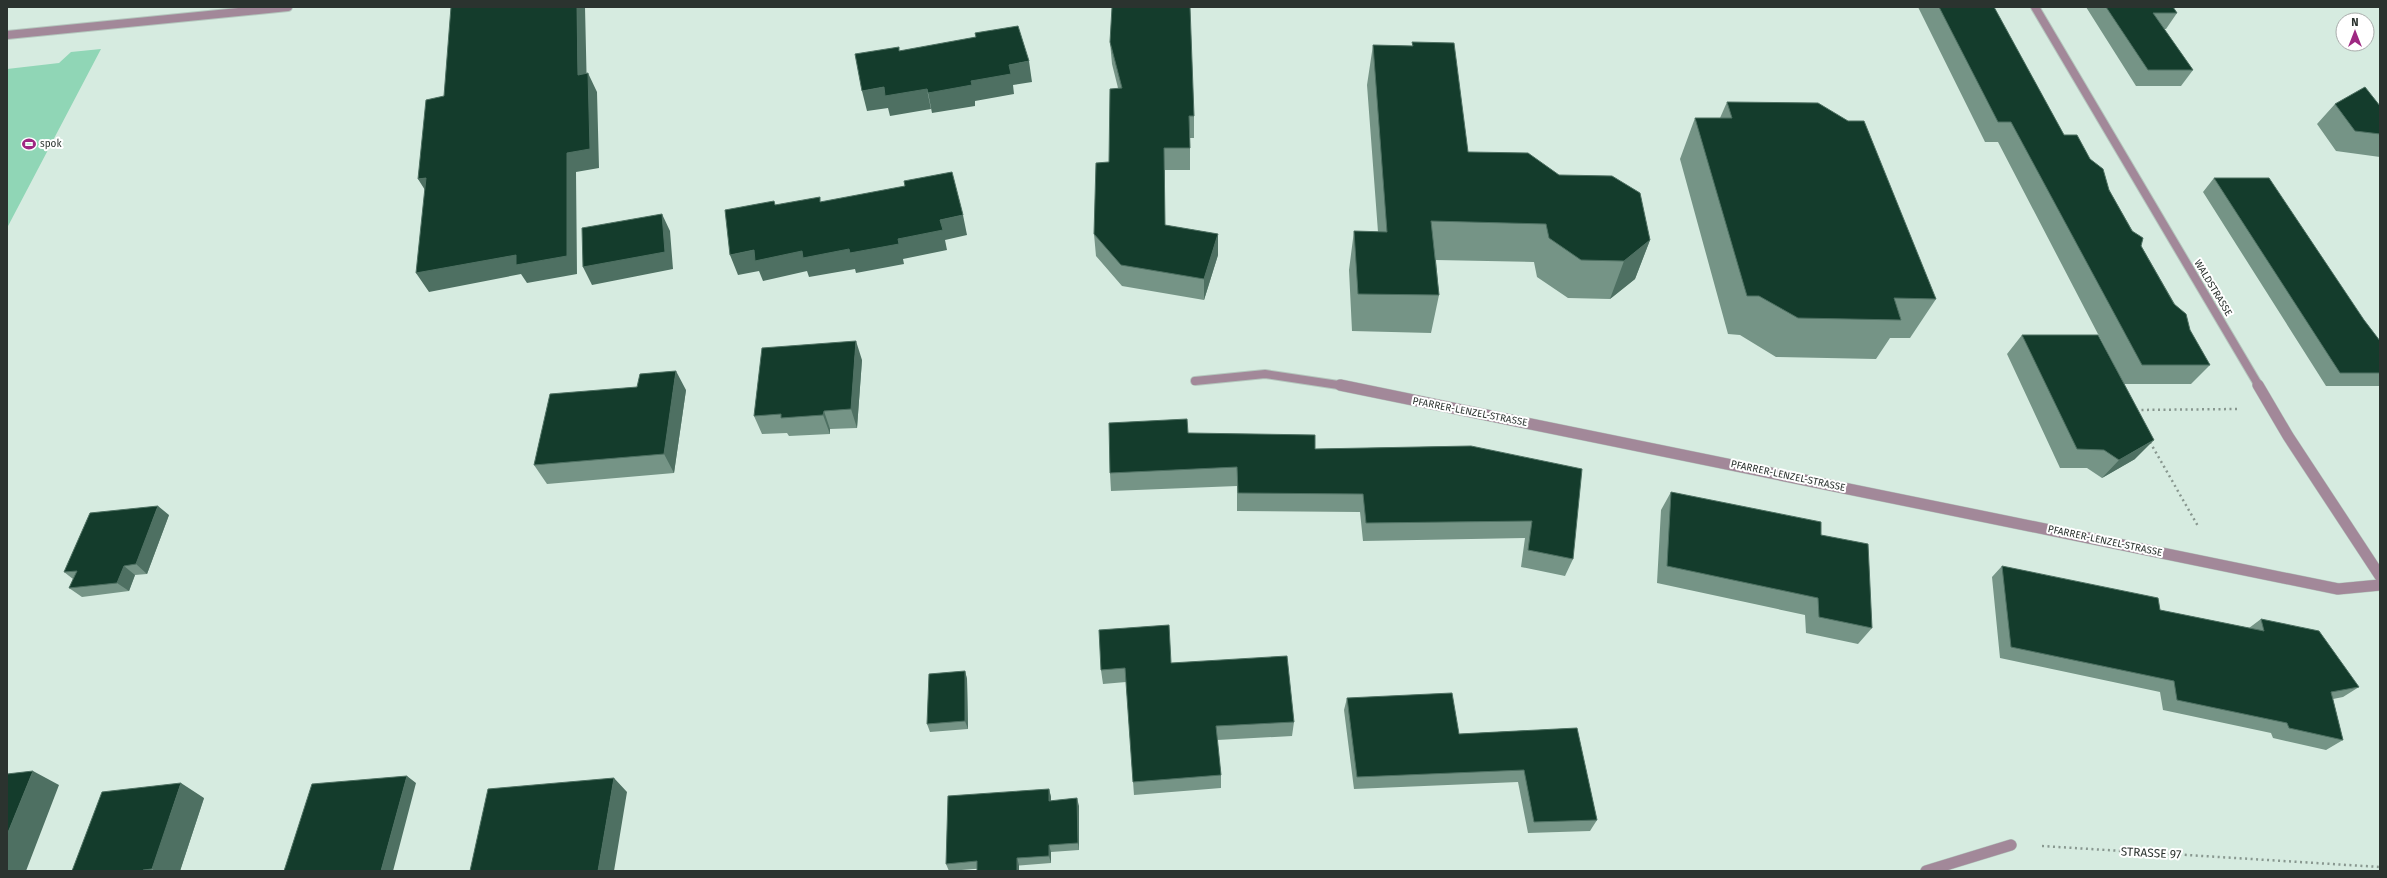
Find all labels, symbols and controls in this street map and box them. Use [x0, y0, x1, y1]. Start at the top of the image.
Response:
north arrow [2335, 12, 2375, 52]
text: N [2351, 16, 2359, 29]
sports icon: spok [21, 136, 37, 152]
place label: spok [40, 138, 62, 150]
street label: WALDSTRASSE [2191, 258, 2235, 318]
street label: PFARRER-LENZEL-STRASSE [1411, 395, 1529, 429]
street label: PFARRER-LENZEL-STRASSE [1730, 458, 1846, 494]
street label: PFARRER-LENZEL-STRASSE [2047, 523, 2163, 559]
street label: STRASSE 97 [2120, 844, 2182, 862]

